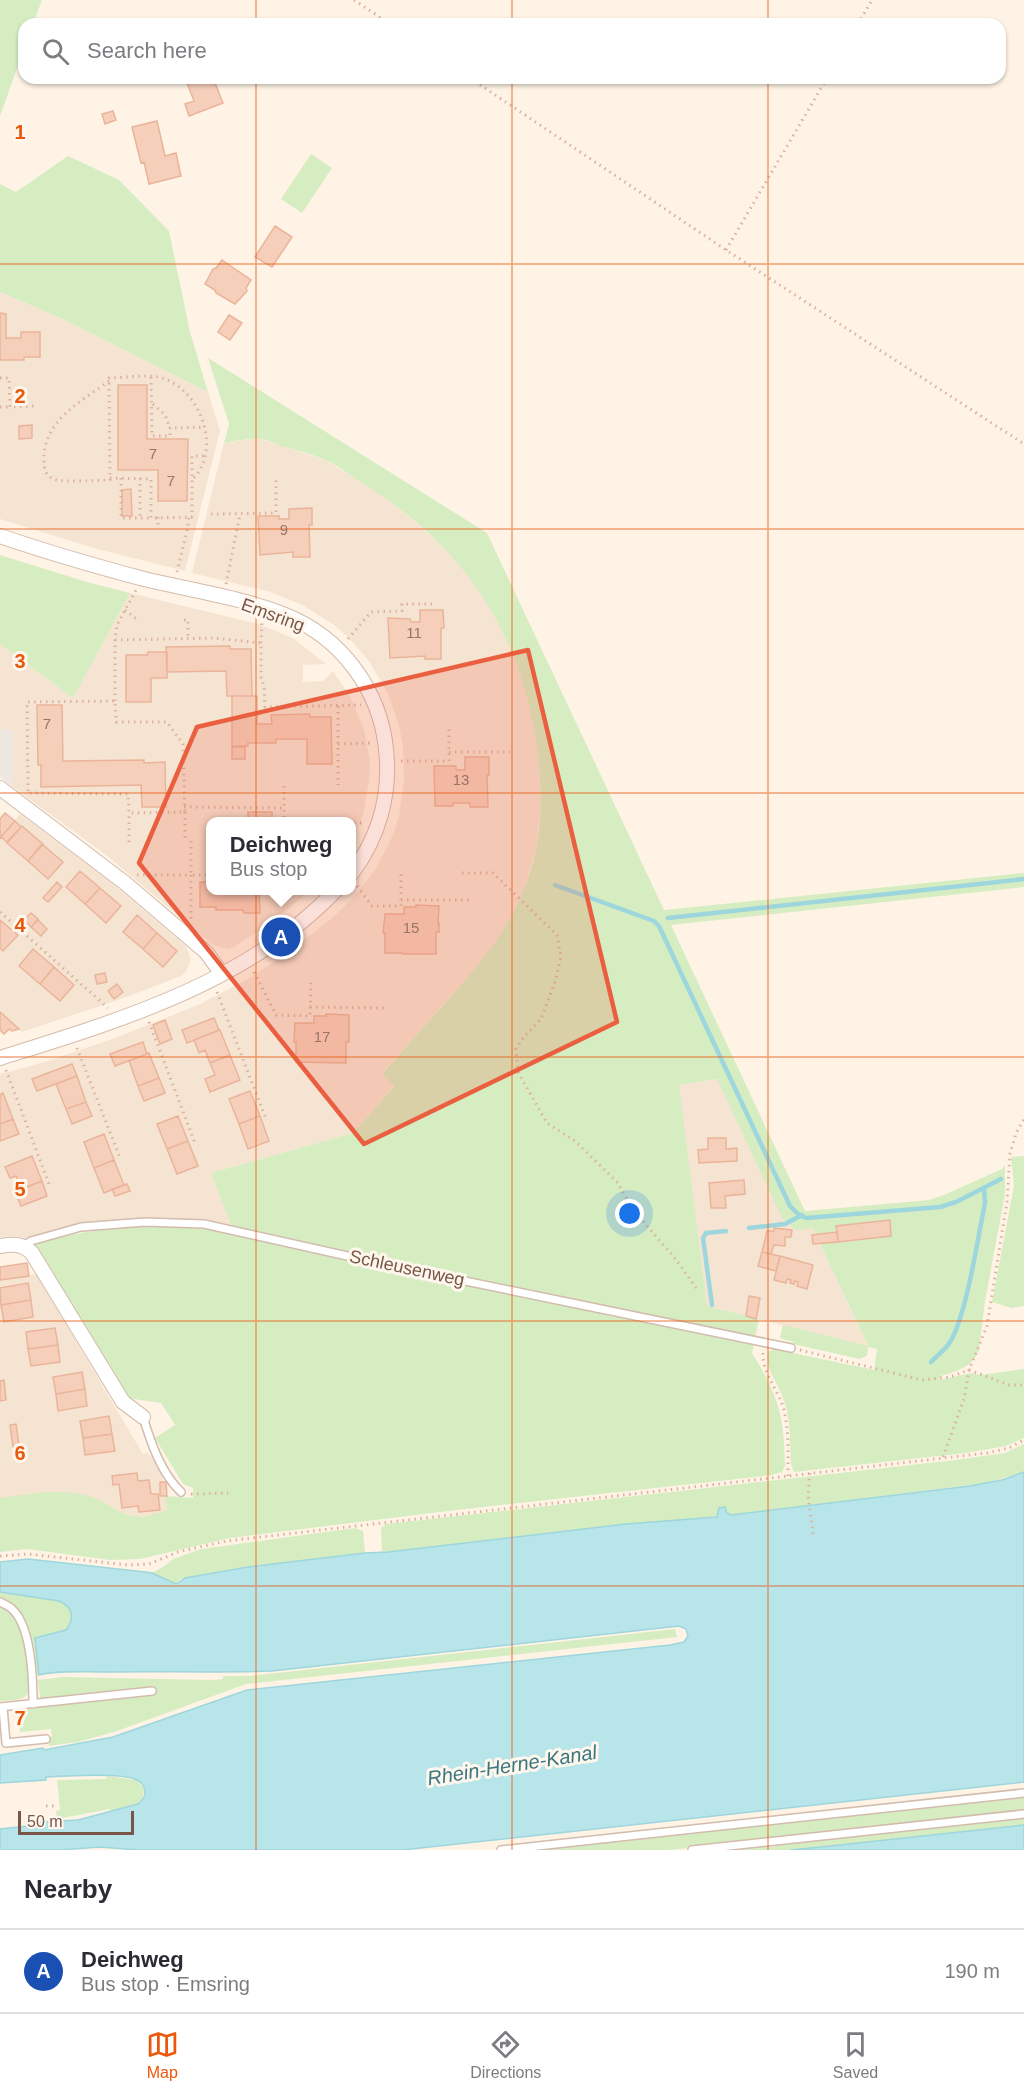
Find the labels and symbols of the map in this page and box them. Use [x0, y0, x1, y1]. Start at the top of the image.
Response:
text: 1 [14, 121, 26, 143]
text: 2 [14, 385, 26, 407]
house number: 7 [149, 445, 157, 462]
house number: 7 [167, 472, 175, 489]
house number: 9 [280, 521, 288, 538]
street label: Emsring [239, 594, 307, 636]
house number: 11 [406, 624, 422, 641]
text: 3 [14, 650, 26, 672]
house number: 7 [43, 715, 51, 732]
house number: 13 [453, 771, 469, 788]
text: 4 [14, 914, 26, 936]
pin: A [262, 914, 300, 960]
house number: 15 [403, 919, 419, 936]
house number: 17 [314, 1028, 330, 1045]
text: 5 [14, 1178, 26, 1200]
your location [615, 1199, 644, 1228]
street label: Schleusenweg [348, 1246, 466, 1290]
text: 6 [14, 1442, 26, 1464]
text: 7 [14, 1707, 26, 1729]
water label: Rhein-Herne-Kanal [426, 1741, 599, 1789]
scale bar [18, 1808, 134, 1836]

